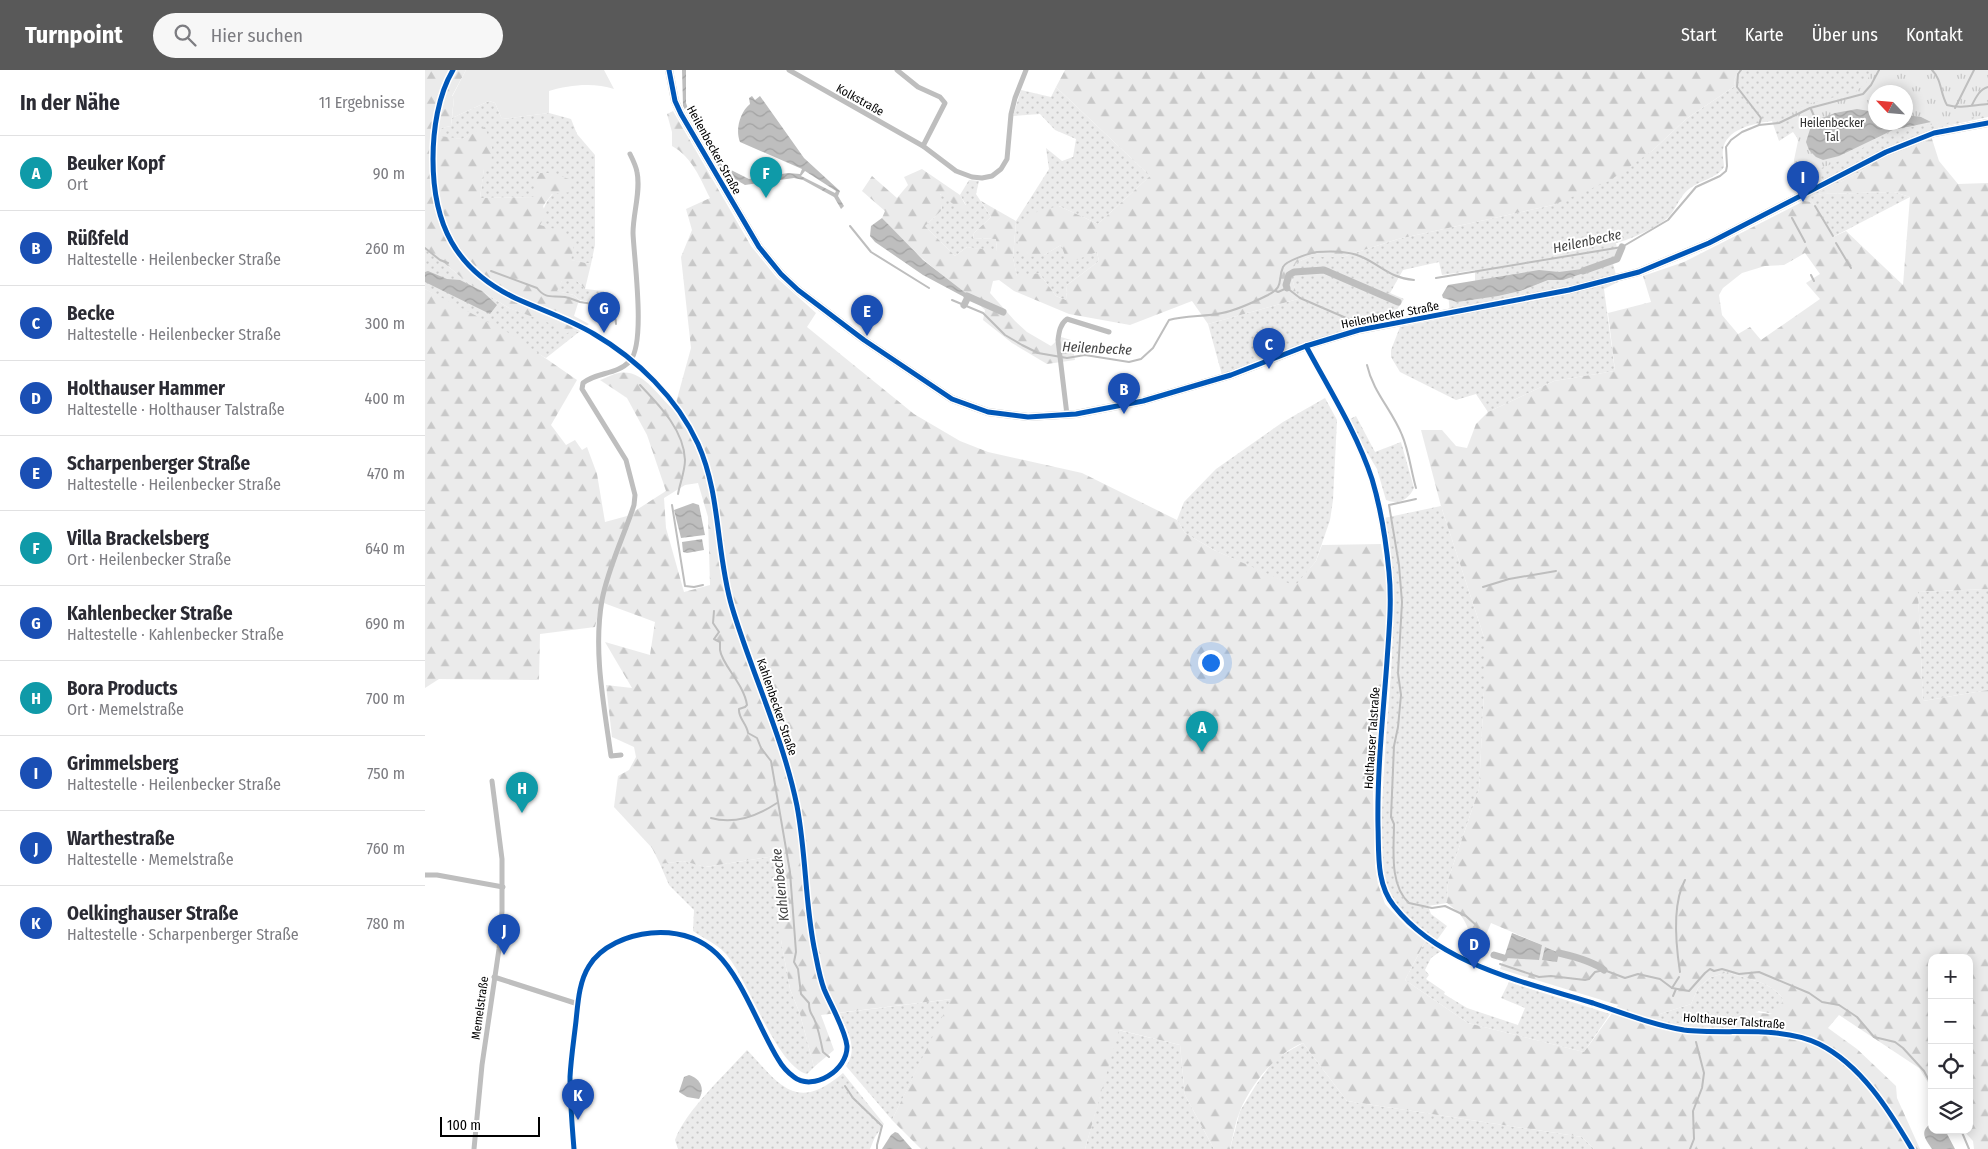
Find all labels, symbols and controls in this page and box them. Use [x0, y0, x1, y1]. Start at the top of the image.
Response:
search box [153, 13, 503, 58]
text: Turnpoint [25, 21, 123, 49]
icon: search [171, 21, 199, 49]
text: Hier suchen [211, 24, 303, 47]
text: Start [1681, 24, 1717, 46]
text: Karte [1745, 24, 1784, 46]
text: Über uns [1812, 24, 1878, 46]
text: Kontakt [1906, 24, 1963, 46]
street label: Kolkstraße [834, 81, 886, 119]
north arrow [1868, 85, 1913, 130]
text: In der Nähe [20, 90, 120, 116]
text: 11 Ergebnisse [319, 93, 405, 112]
street label: Heilenbecker Straße [684, 103, 744, 197]
park label: Heilenbecker Tal [1800, 116, 1865, 144]
text: Beuker Kopf [67, 152, 165, 175]
pin: F [750, 157, 782, 198]
pin: I [1787, 161, 1819, 202]
text: A [32, 164, 40, 183]
text: 90 m [373, 164, 405, 183]
text: Ort [67, 175, 88, 194]
water label: Heilenbecke [1551, 226, 1623, 257]
text: Rüßfeld [67, 227, 129, 250]
text: B [32, 239, 40, 258]
text: 260 m [366, 239, 405, 258]
text: Haltestelle · Heilenbecker Straße [67, 250, 281, 269]
pin: G [588, 292, 620, 333]
pin: E [851, 295, 883, 336]
street label: Heilenbecker Straße [1340, 299, 1440, 331]
text: Becke [67, 302, 115, 325]
text: C [32, 314, 40, 333]
text: 300 m [365, 314, 405, 333]
text: Haltestelle · Heilenbecker Straße [67, 325, 281, 344]
pin: C [1253, 328, 1285, 369]
water label: Heilenbecke [1062, 338, 1133, 359]
pin: B [1108, 373, 1140, 414]
text: Holthauser Hammer [67, 377, 225, 400]
text: D [31, 389, 41, 408]
text: 400 m [365, 389, 405, 408]
text: Haltestelle · Holthauser Talstraße [67, 400, 285, 419]
text: Scharpenberger Straße [67, 452, 250, 475]
text: E [32, 464, 40, 483]
text: 470 m [367, 464, 405, 483]
text: Haltestelle · Heilenbecker Straße [67, 475, 281, 494]
text: Villa Brackelsberg [67, 527, 209, 550]
text: F [32, 539, 40, 558]
text: 640 m [365, 539, 405, 558]
text: Ort · Heilenbecker Straße [67, 550, 231, 569]
text: Kahlenbecker Straße [67, 602, 233, 625]
text: G [31, 614, 41, 633]
text: 690 m [365, 614, 405, 633]
text: Haltestelle · Kahlenbecker Straße [67, 625, 284, 644]
your location [1198, 650, 1224, 676]
street label: Kahlenbecker Straße [754, 657, 800, 757]
text: Bora Products [67, 677, 178, 700]
street label: Holthauser Talstraße [1361, 686, 1383, 789]
text: H [31, 689, 41, 708]
text: 700 m [366, 689, 405, 708]
text: Ort · Memelstraße [67, 700, 184, 719]
pin: A [1186, 711, 1218, 752]
text: Grimmelsberg [67, 752, 178, 775]
text: I [34, 764, 38, 783]
text: 750 m [367, 764, 405, 783]
pin: H [506, 772, 538, 813]
text: Haltestelle · Heilenbecker Straße [67, 775, 281, 794]
text: Warthestraße [67, 827, 175, 850]
text: J [34, 839, 38, 858]
text: 760 m [367, 839, 405, 858]
water label: Kahlenbecke [768, 847, 793, 922]
text: Haltestelle · Memelstraße [67, 850, 234, 869]
text: Oelkinghauser Straße [67, 902, 238, 925]
text: K [31, 914, 41, 933]
text: 780 m [366, 914, 405, 933]
pin: J [488, 914, 520, 955]
text: Haltestelle · Scharpenberger Straße [67, 925, 299, 944]
pin: D [1458, 928, 1490, 969]
map controls [1928, 954, 1973, 1134]
button: + [1928, 954, 1973, 999]
street label: Memelstraße [469, 975, 491, 1041]
button: − [1928, 999, 1973, 1044]
street label: Holthauser Talstraße [1683, 1010, 1786, 1032]
button: locate [1928, 1044, 1973, 1089]
pin: K [562, 1079, 594, 1120]
button: layers [1928, 1089, 1973, 1134]
scale bar [440, 1114, 540, 1137]
text: 100 m [447, 1117, 481, 1134]

